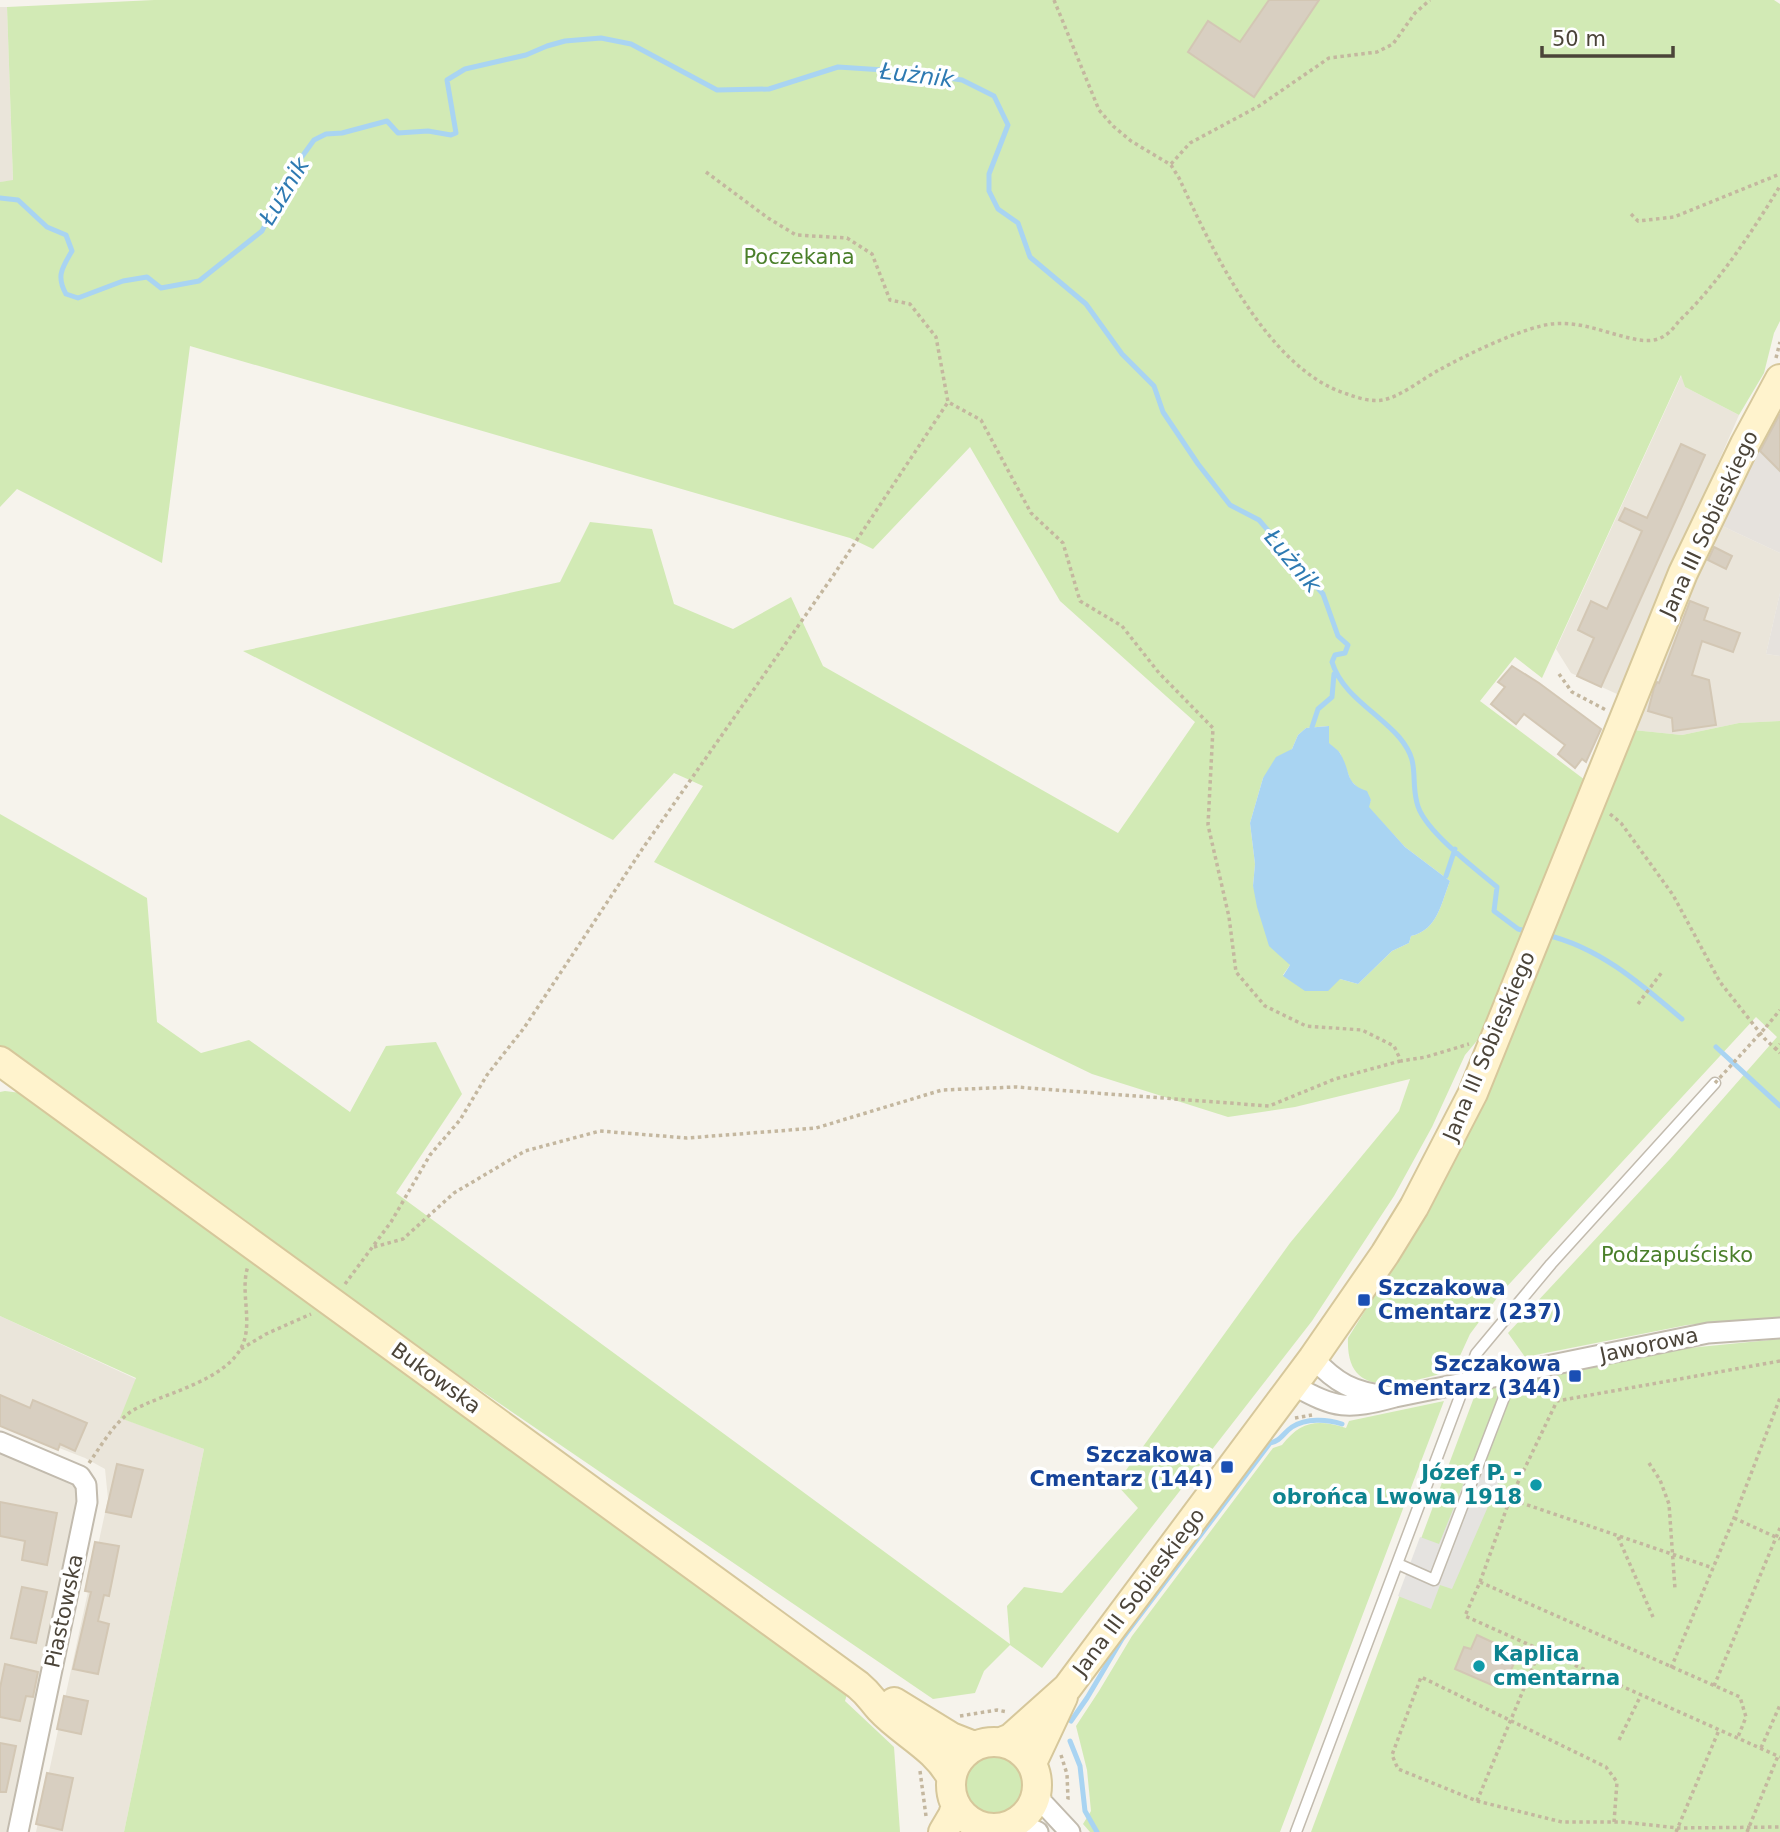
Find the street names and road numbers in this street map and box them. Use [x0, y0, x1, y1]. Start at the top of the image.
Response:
street label: Jana III Sobieskiego [1654, 427, 1763, 623]
street label: Jana III Sobieskiego [1437, 948, 1540, 1146]
street label: Jaworowa [1596, 1323, 1700, 1368]
street label: Bukowska [387, 1338, 485, 1418]
street label: Jana III Sobieskiego [1067, 1504, 1210, 1682]
street label: Piastowska [40, 1552, 88, 1670]

